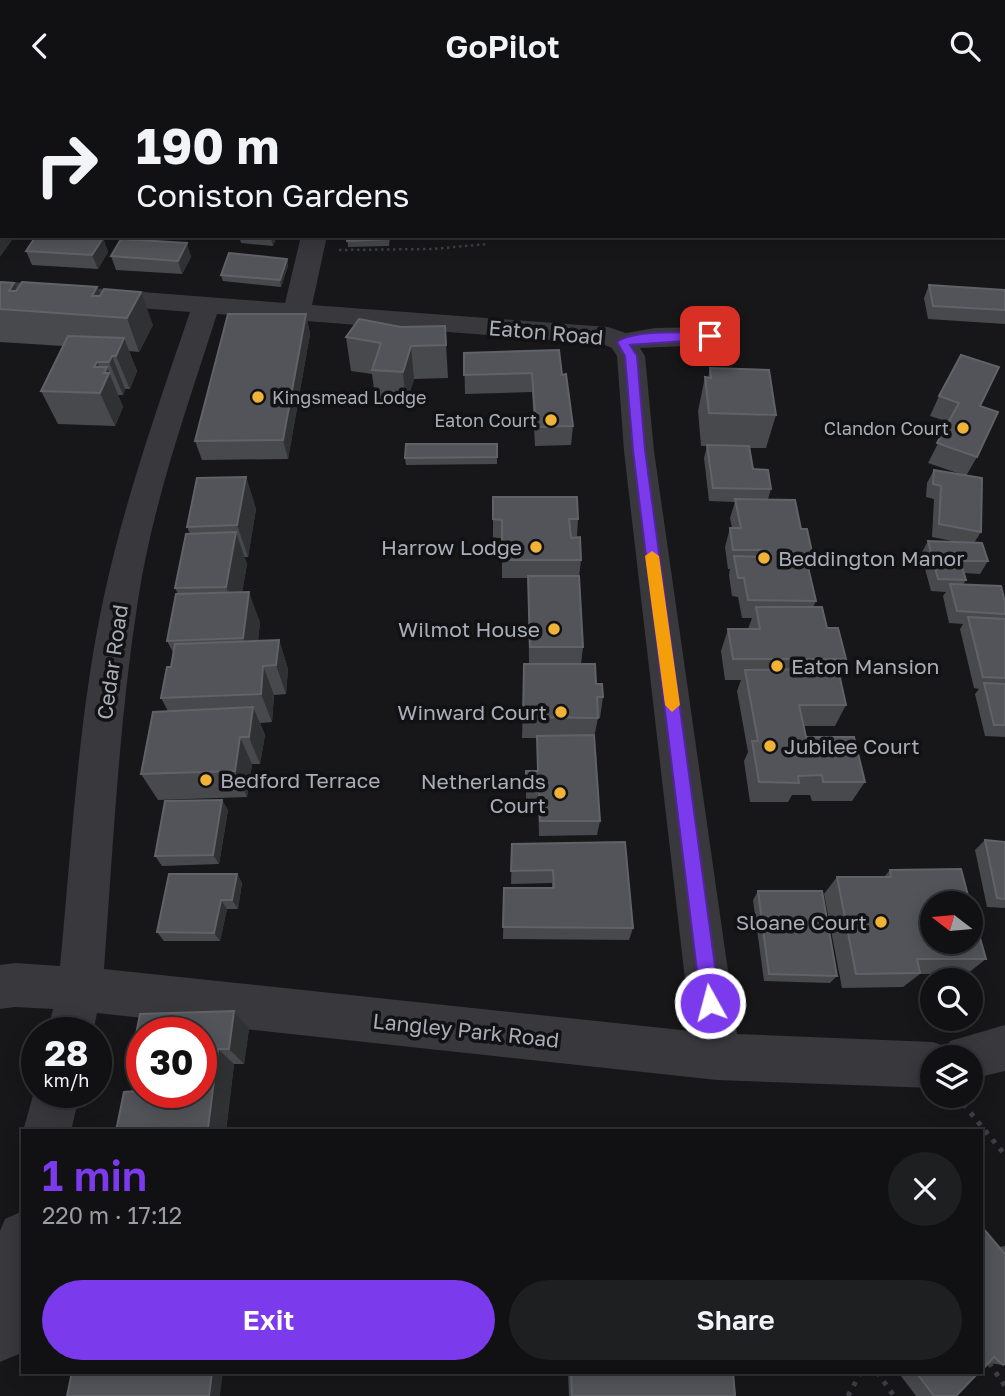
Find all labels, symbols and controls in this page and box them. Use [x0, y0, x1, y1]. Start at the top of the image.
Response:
icon: back [21, 27, 59, 65]
text: GoPilot [445, 27, 560, 65]
icon: search [946, 27, 984, 65]
text: 190 m [136, 116, 279, 175]
icon: right [21, 119, 112, 210]
text: Coniston Gardens [136, 176, 410, 214]
pin [680, 306, 740, 366]
street label: Eaton Road [488, 314, 604, 350]
icon: arrive [691, 317, 729, 355]
place label: Kingsmead Lodge [272, 386, 427, 408]
marker: Kingsmead Lodge [250, 389, 266, 405]
place label: Eaton Court [434, 409, 537, 431]
marker: Eaton Court [543, 412, 559, 428]
place label: Clandon Court [824, 417, 949, 439]
marker: Clandon Court [955, 420, 971, 436]
place label: Harrow Lodge [381, 534, 522, 560]
marker: Harrow Lodge [528, 539, 544, 555]
place label: Beddington Manor [778, 545, 964, 571]
marker: Beddington Manor [756, 550, 772, 566]
street label: Cedar Road [91, 603, 133, 721]
place label: Wilmot House [398, 616, 540, 642]
marker: Wilmot House [546, 621, 562, 637]
place label: Eaton Mansion [791, 653, 940, 679]
marker: Eaton Mansion [769, 658, 785, 674]
place label: Winward Court [397, 699, 547, 725]
marker: Winward Court [553, 704, 569, 720]
place label: Jubilee Court [784, 733, 920, 759]
marker: Jubilee Court [762, 738, 778, 754]
place label: Bedford Terrace [220, 767, 380, 793]
place label: Netherlands Court [421, 768, 546, 818]
marker: Bedford Terrace [198, 772, 214, 788]
marker: Netherlands Court [552, 785, 568, 801]
north arrow [920, 891, 984, 954]
map controls [920, 891, 983, 1108]
place label: Sloane Court [736, 909, 867, 935]
marker: Sloane Court [873, 914, 889, 930]
position arrow [673, 966, 747, 1040]
button: search [920, 968, 983, 1031]
street label: Langley Park Road [371, 1007, 561, 1053]
speed limit sign: 30 [126, 1017, 217, 1108]
text: 28 [45, 1032, 88, 1074]
button: layers [920, 1045, 983, 1108]
text: km/h [44, 1069, 89, 1091]
text: 1 min [42, 1150, 147, 1200]
button: close [888, 1152, 962, 1226]
text: 220 m · 17:12 [42, 1201, 182, 1229]
button: Exit [42, 1280, 495, 1360]
button: Share [509, 1280, 962, 1360]

